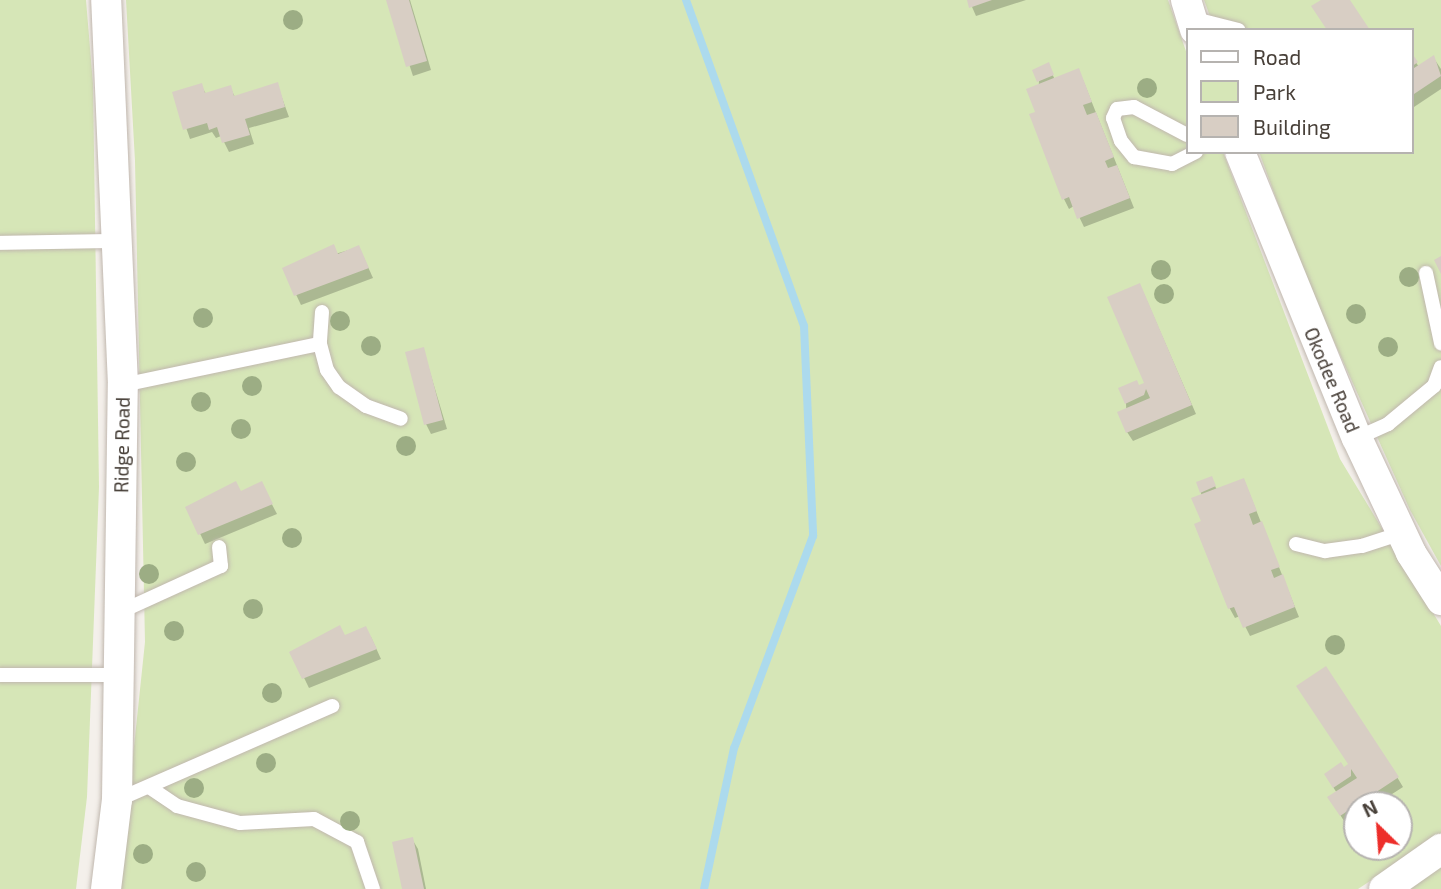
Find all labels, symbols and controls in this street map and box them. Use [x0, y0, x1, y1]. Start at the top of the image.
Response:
legend [1186, 28, 1413, 154]
text: Road [1253, 44, 1301, 69]
text: Park [1253, 79, 1296, 104]
text: Building [1253, 114, 1331, 139]
street label: Okodee Road [1300, 324, 1364, 436]
street label: Ridge Road [110, 397, 134, 493]
north arrow [1343, 791, 1413, 861]
text: N [1359, 795, 1381, 822]

